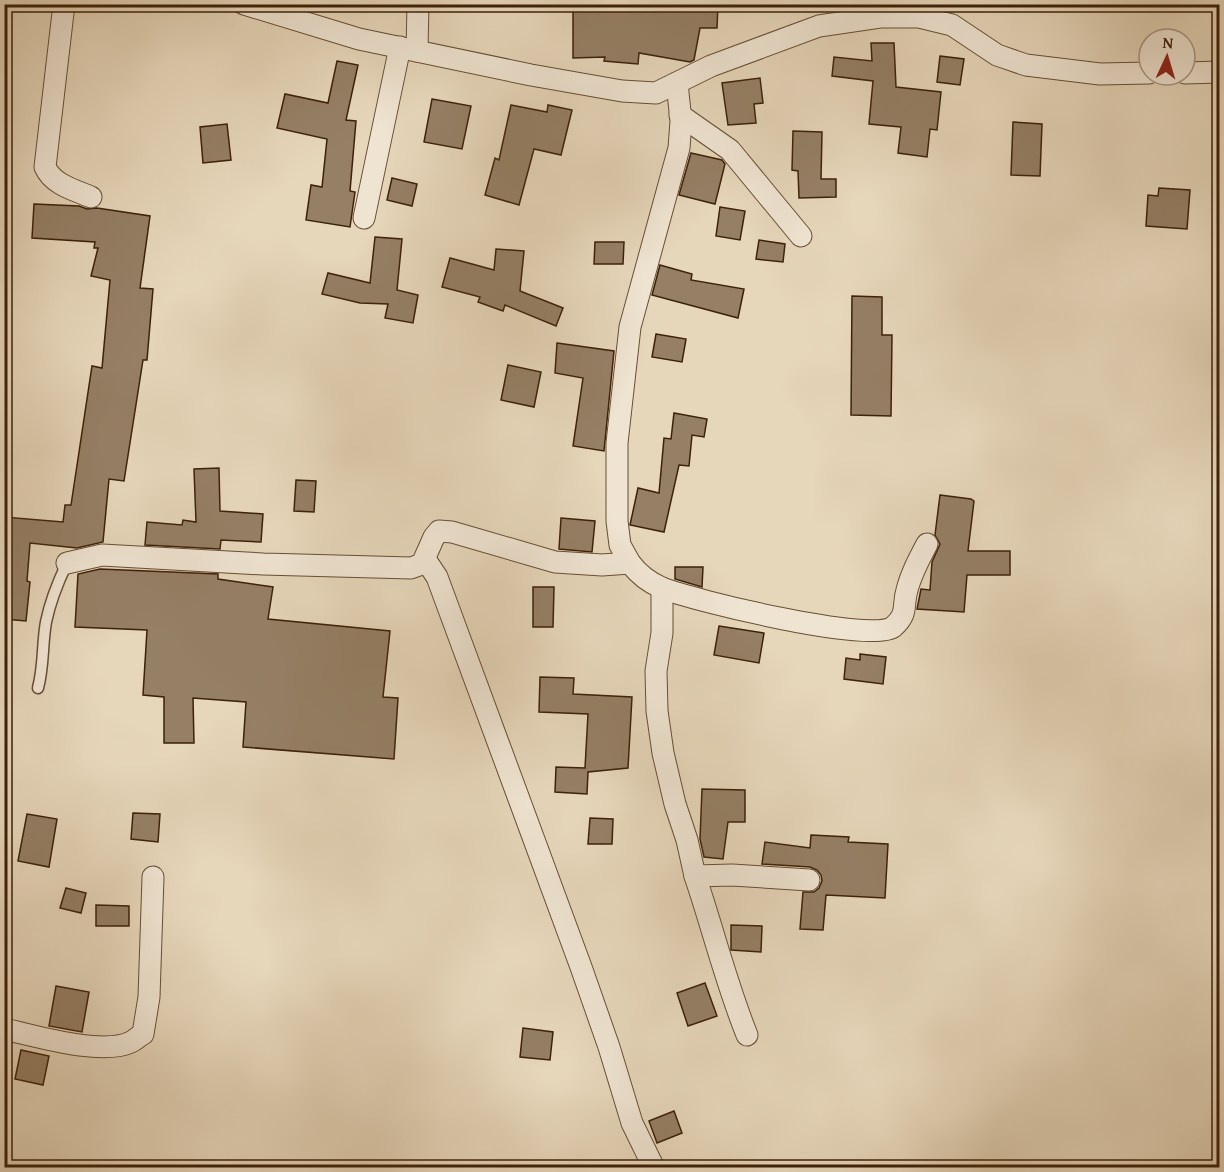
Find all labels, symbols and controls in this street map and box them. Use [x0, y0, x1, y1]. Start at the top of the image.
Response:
north arrow [1137, 27, 1197, 87]
text: N [1162, 30, 1175, 54]

